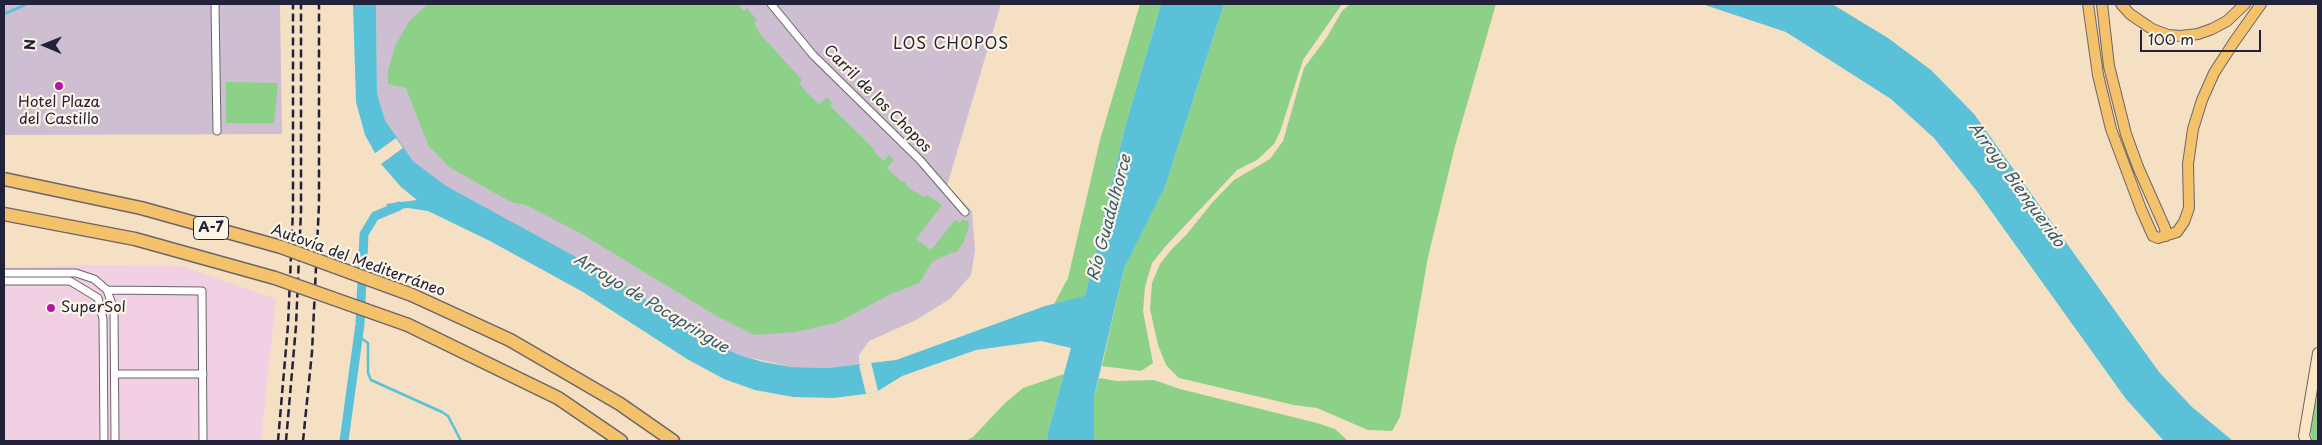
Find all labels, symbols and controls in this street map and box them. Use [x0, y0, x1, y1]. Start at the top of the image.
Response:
north arrow [20, 20, 70, 70]
scale bar [2142, 20, 2263, 52]
text: 100 m [2148, 27, 2194, 50]
district label: LOS CHOPOS [892, 35, 1010, 55]
text: N [19, 39, 40, 50]
street label: Carril de los Chopos [819, 41, 935, 157]
marker: Hotel Plaza del Castillo [53, 80, 65, 92]
place label: Hotel Plaza del Castillo [18, 94, 100, 129]
water label: Arroyo Bienquerido [1964, 119, 2068, 251]
water label: Río Guadalhorce [1084, 153, 1136, 283]
road number: A-7 [194, 217, 228, 240]
street label: Autovía del Mediterráneo [268, 221, 448, 301]
water label: Arroyo de Pocapringue [570, 250, 732, 358]
place label: SuperSol [61, 299, 126, 317]
marker: SuperSol [45, 302, 57, 314]

